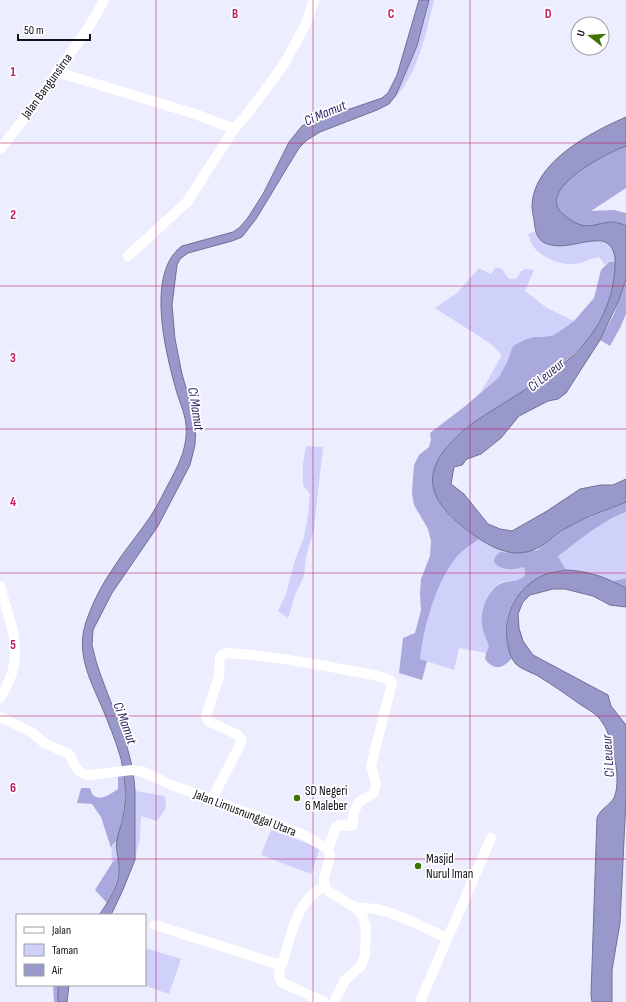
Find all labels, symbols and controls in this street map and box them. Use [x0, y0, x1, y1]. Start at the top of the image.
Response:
text: B [232, 6, 238, 22]
text: C [388, 6, 395, 22]
text: D [545, 6, 552, 22]
scale bar [18, 16, 90, 42]
north arrow [570, 16, 610, 56]
text: 50 m [24, 23, 44, 38]
text: U [574, 28, 588, 38]
street label: Jalan Bangunsirna [17, 50, 76, 123]
text: 1 [10, 64, 16, 80]
water label: Ci Mamut [301, 96, 349, 129]
text: 2 [10, 207, 16, 223]
text: 3 [10, 350, 16, 366]
water label: Ci Leueur [524, 354, 569, 395]
water label: Ci Mamut [184, 386, 208, 433]
text: 4 [10, 494, 16, 510]
text: 5 [10, 637, 16, 653]
water label: Ci Mamut [109, 699, 141, 747]
water label: Ci Leueur [598, 733, 618, 778]
text: 6 [10, 780, 16, 796]
place label: SD Negeri 6 Maleber [305, 783, 348, 814]
street label: Jalan Limusnunggal Utara [191, 786, 299, 840]
marker: SD Negeri 6 Maleber [292, 793, 302, 803]
place label: Masjid Nurul Iman [426, 851, 473, 882]
marker: Masjid Nurul Iman [413, 861, 423, 871]
legend [16, 914, 146, 986]
text: Jalan [51, 923, 71, 938]
text: Taman [52, 943, 78, 958]
text: Air [51, 963, 63, 978]

